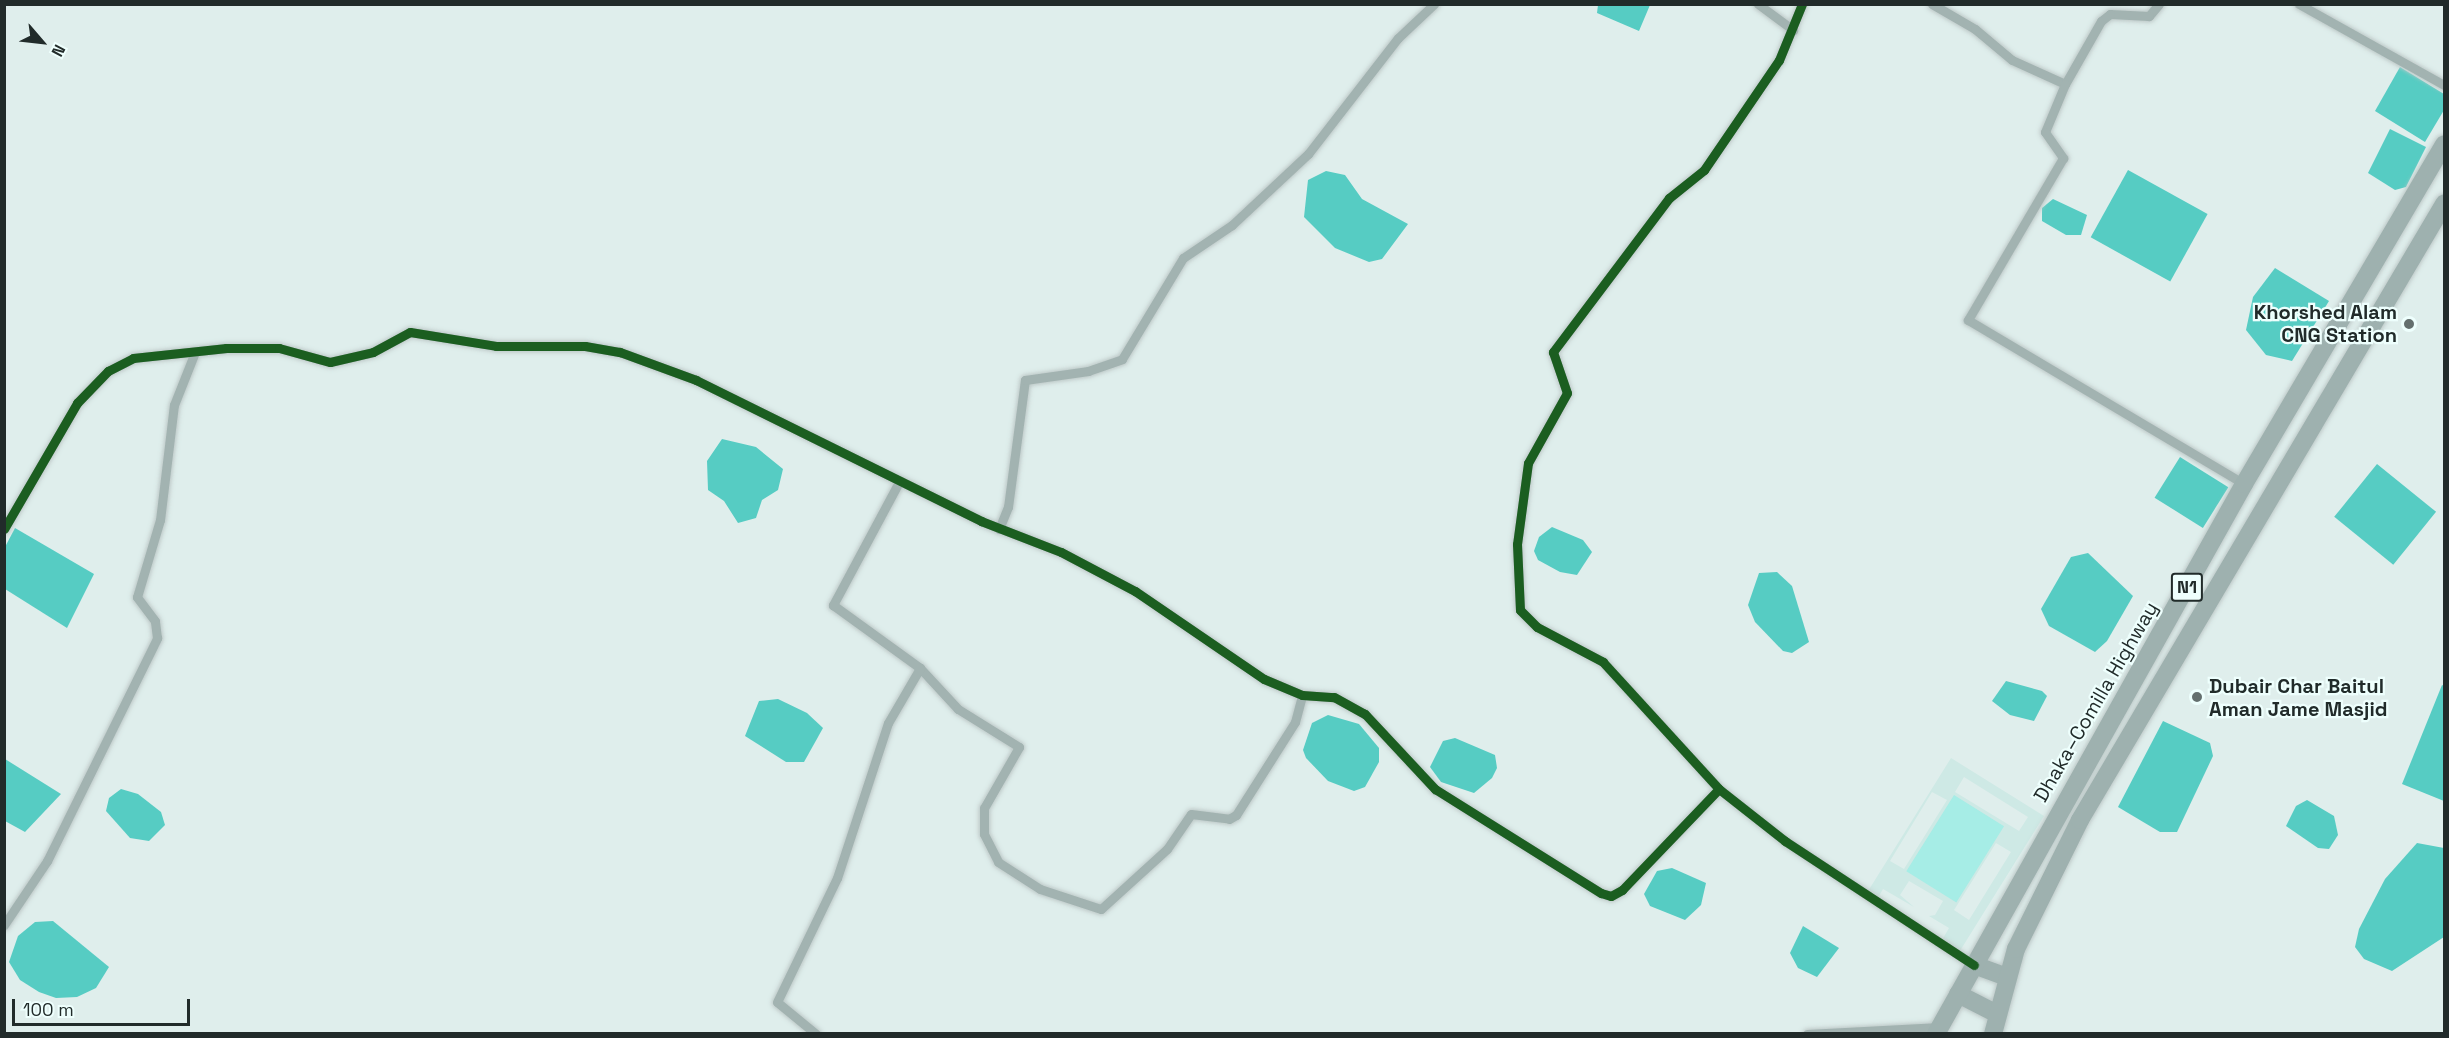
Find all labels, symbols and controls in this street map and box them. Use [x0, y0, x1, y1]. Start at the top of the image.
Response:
north arrow [12, 12, 72, 72]
text: N [47, 41, 70, 60]
place label: Khorshed Alam CNG Station [2253, 300, 2397, 347]
marker: Khorshed Alam CNG Station [2402, 317, 2416, 331]
road number: N1 [2170, 572, 2204, 602]
street label: Dhaka–Comilla Highway [2029, 598, 2163, 806]
place label: Dubair Char Baitul Aman Jame Masjid [2209, 674, 2388, 721]
marker: Dubair Char Baitul Aman Jame Masjid [2190, 690, 2204, 704]
scale bar [15, 987, 194, 1025]
text: 100 m [23, 998, 74, 1021]

